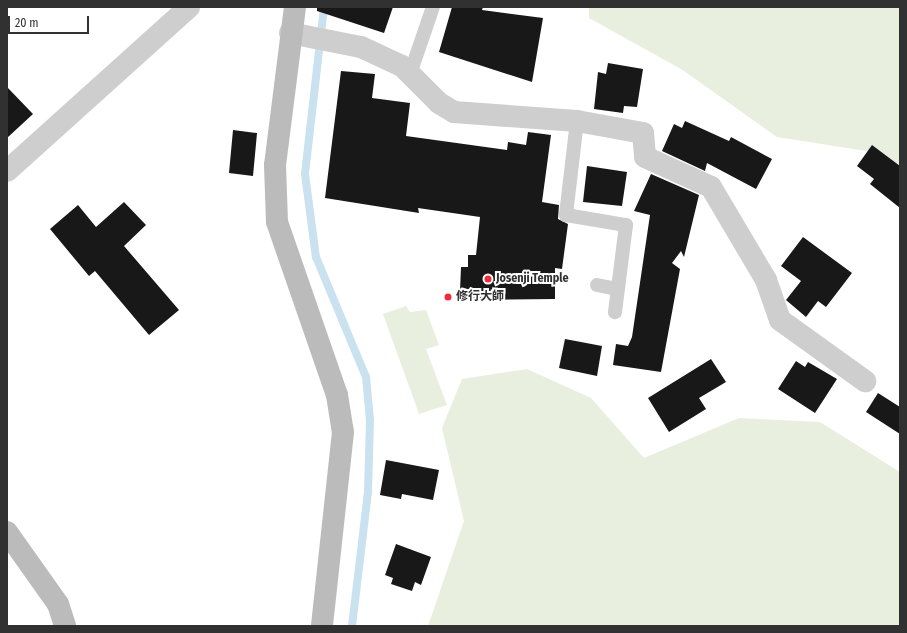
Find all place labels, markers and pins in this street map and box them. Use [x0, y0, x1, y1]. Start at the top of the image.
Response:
place label: Josenji Temple [496, 272, 569, 286]
marker: Josenji Temple [483, 274, 493, 284]
place label: 修行大師 [456, 290, 504, 304]
marker: 修行大師 [443, 292, 453, 302]

